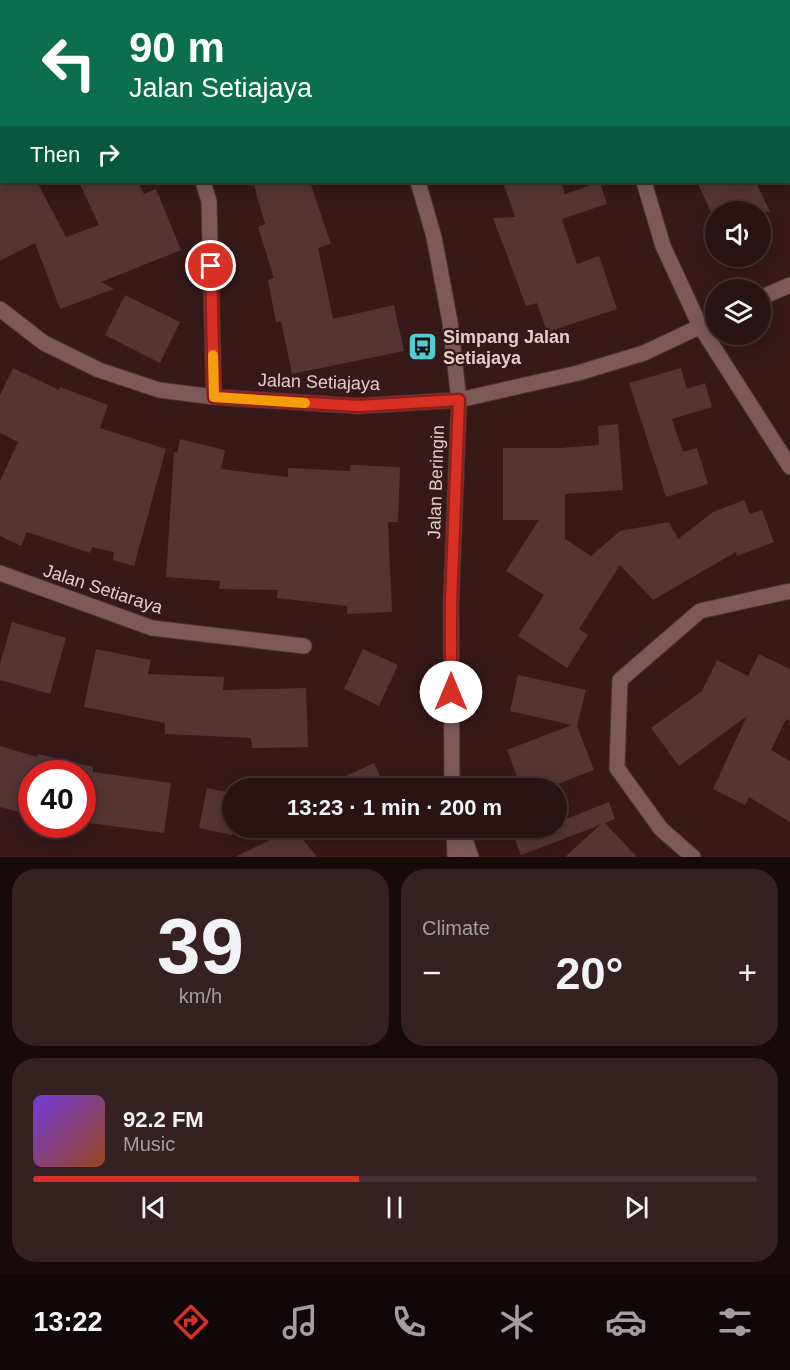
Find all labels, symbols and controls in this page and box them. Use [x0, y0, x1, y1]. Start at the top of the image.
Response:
icon: left [30, 24, 108, 102]
text: 90 m [129, 24, 225, 71]
text: Jalan Setiajaya [129, 73, 312, 103]
icon: right [92, 138, 125, 171]
text: Then [30, 142, 80, 167]
map controls [705, 201, 771, 345]
button: sound [705, 201, 771, 267]
pin [185, 240, 236, 291]
icon: arrive [194, 249, 227, 282]
button: layers [705, 279, 771, 345]
place label: Simpang Jalan Setiajaya [443, 327, 570, 368]
bus stop icon: Simpang Jalan Setiajaya [406, 331, 438, 363]
street label: Jalan Setiajaya [258, 370, 381, 394]
street label: Jalan Beringin [424, 425, 448, 539]
street label: Jalan Setiaraya [41, 560, 166, 618]
position arrow [419, 660, 483, 724]
speed limit sign: 40 [18, 760, 96, 838]
text: 13:23 · 1 min · 200 m [287, 795, 502, 820]
text: 39 [157, 902, 244, 990]
text: Climate [422, 917, 490, 939]
text: 20° [555, 948, 624, 999]
text: − [422, 954, 441, 991]
text: + [738, 954, 757, 991]
text: km/h [179, 985, 222, 1007]
text: 92.2 FM [123, 1107, 204, 1132]
text: Music [123, 1133, 175, 1155]
icon: previous [137, 1191, 170, 1224]
icon: pause [378, 1191, 411, 1224]
icon: next [620, 1191, 653, 1224]
icon: directions [170, 1301, 212, 1343]
icon: music [279, 1301, 321, 1343]
icon: phone [388, 1301, 430, 1343]
icon: climate [496, 1301, 538, 1343]
icon: car [605, 1301, 647, 1343]
icon: filters [714, 1301, 756, 1343]
text: 13:22 [33, 1307, 103, 1337]

